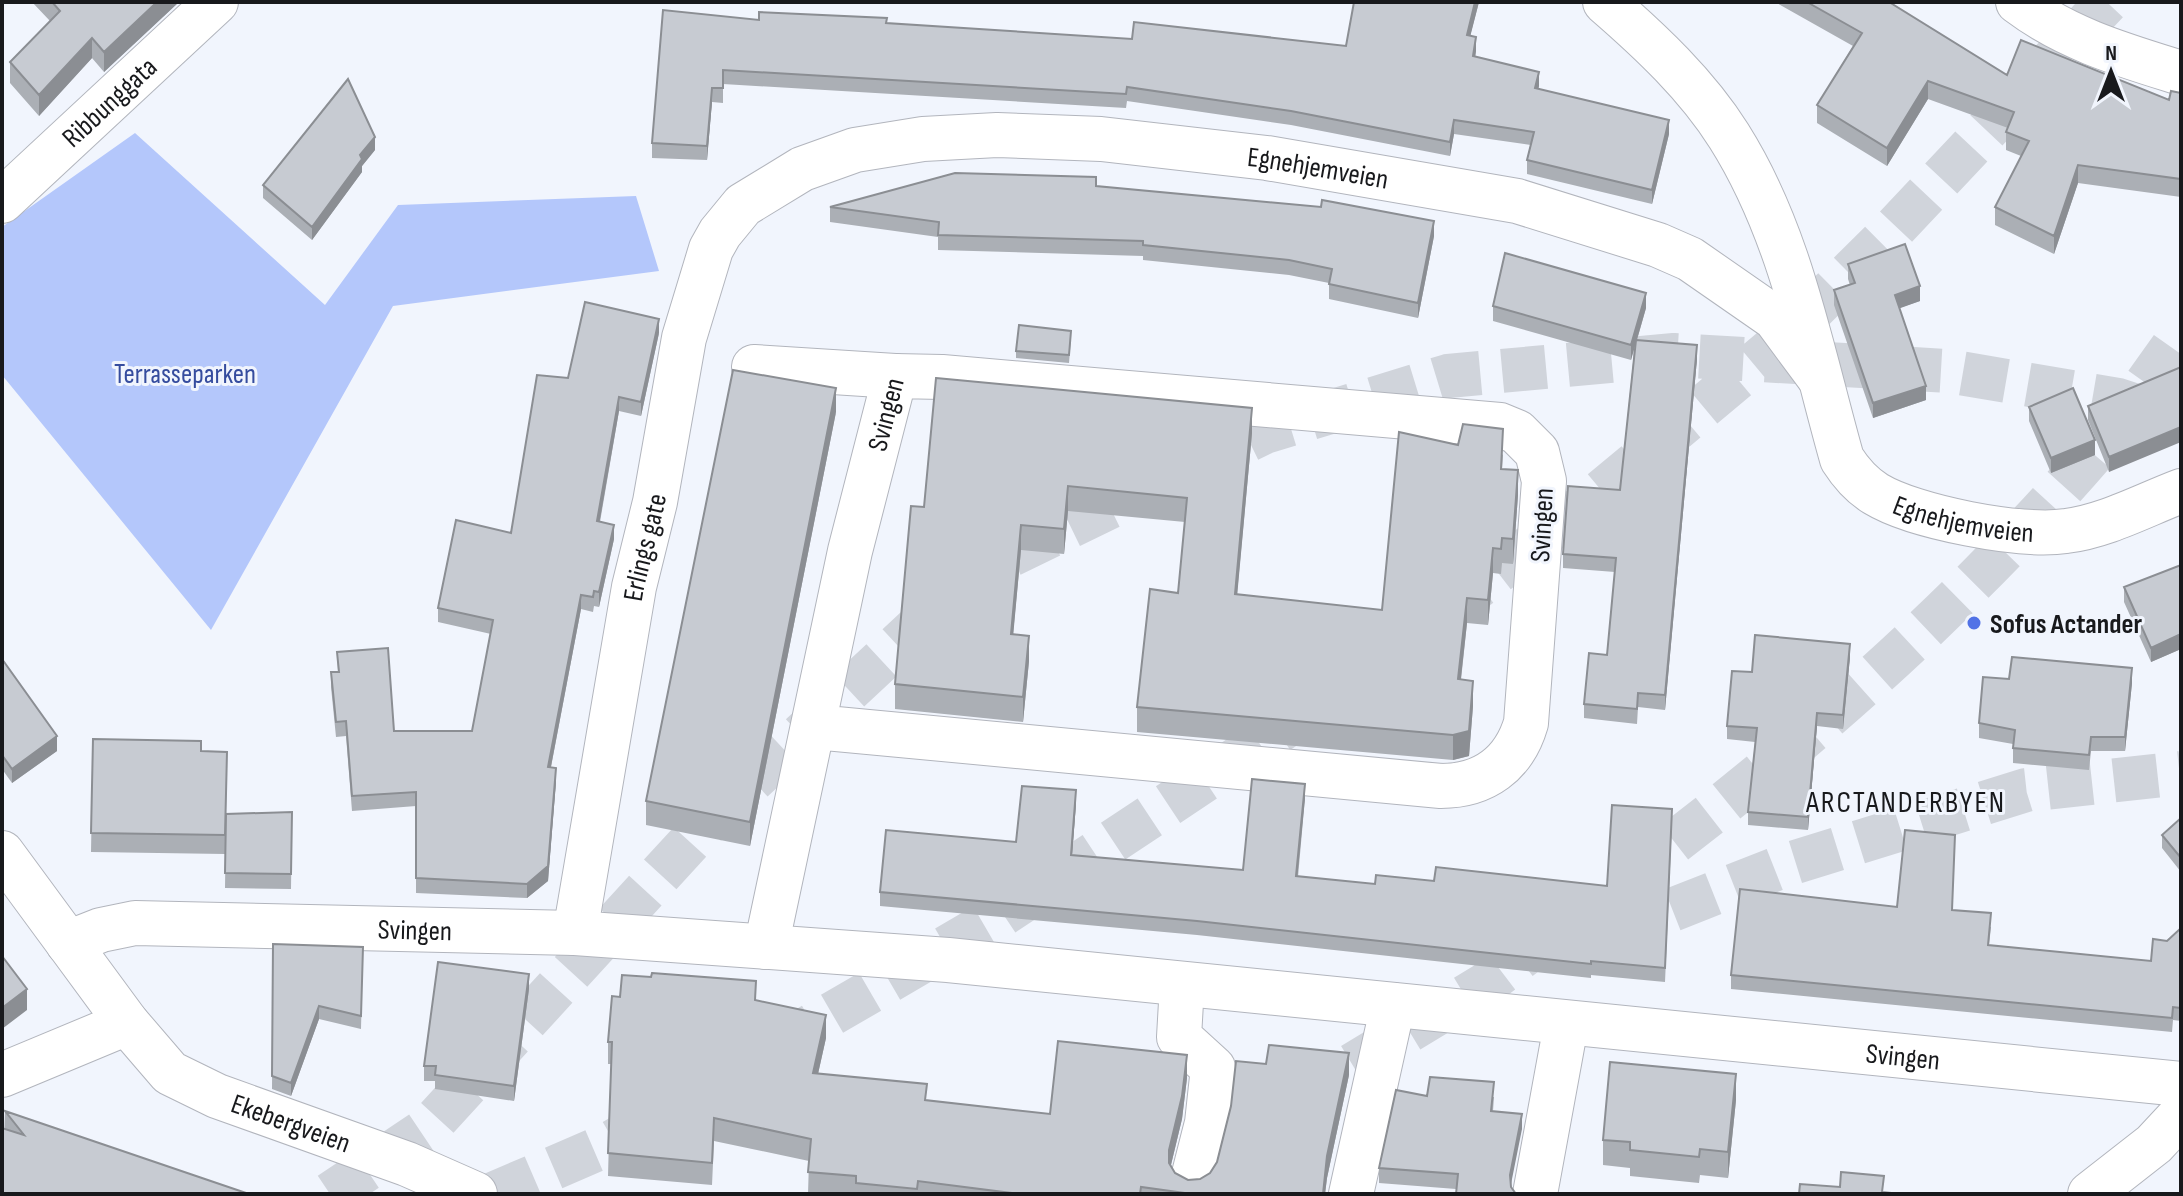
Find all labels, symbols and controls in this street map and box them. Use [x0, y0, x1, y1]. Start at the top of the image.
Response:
north arrow [2071, 32, 2151, 112]
text: N [2105, 40, 2117, 67]
street label: Ribbunggata [56, 51, 164, 155]
street label: Egnehjemveien [1246, 141, 1391, 197]
park label: Terrasseparken [114, 358, 256, 391]
street label: Svingen [861, 375, 912, 455]
street label: Svingen [1524, 487, 1561, 563]
street label: Egnehjemveien [1888, 489, 2035, 550]
street label: Erlings gate [617, 491, 674, 604]
place label: Sofus Actander [1990, 608, 2142, 641]
marker: Sofus Actander [1965, 614, 1983, 632]
district label: ARCTANDERBYEN [1805, 785, 2006, 821]
street label: Svingen [377, 914, 452, 948]
street label: Svingen [1864, 1037, 1941, 1078]
street label: Ekebergveien [227, 1087, 355, 1160]

